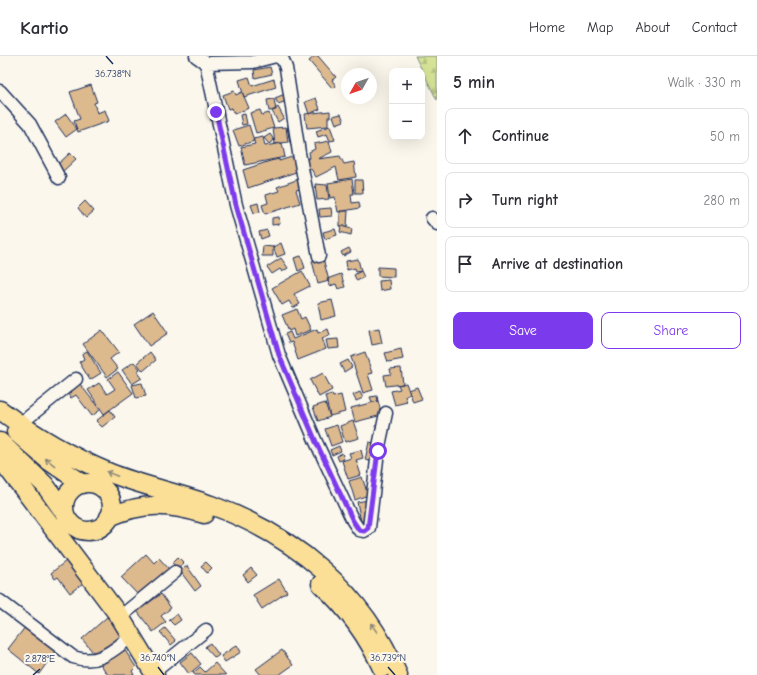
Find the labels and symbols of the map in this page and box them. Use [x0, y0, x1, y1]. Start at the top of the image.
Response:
text: 36.738°N [95, 68, 131, 80]
north arrow [341, 68, 377, 104]
route end [207, 103, 225, 121]
route start [369, 442, 387, 460]
one-way arrow [45, 458, 56, 467]
one-way arrow [106, 469, 118, 477]
one-way arrow [370, 623, 378, 634]
text: 36.740°N [140, 652, 176, 664]
text: 36.739°N [370, 652, 406, 664]
text: 2.878°E [25, 653, 55, 665]

